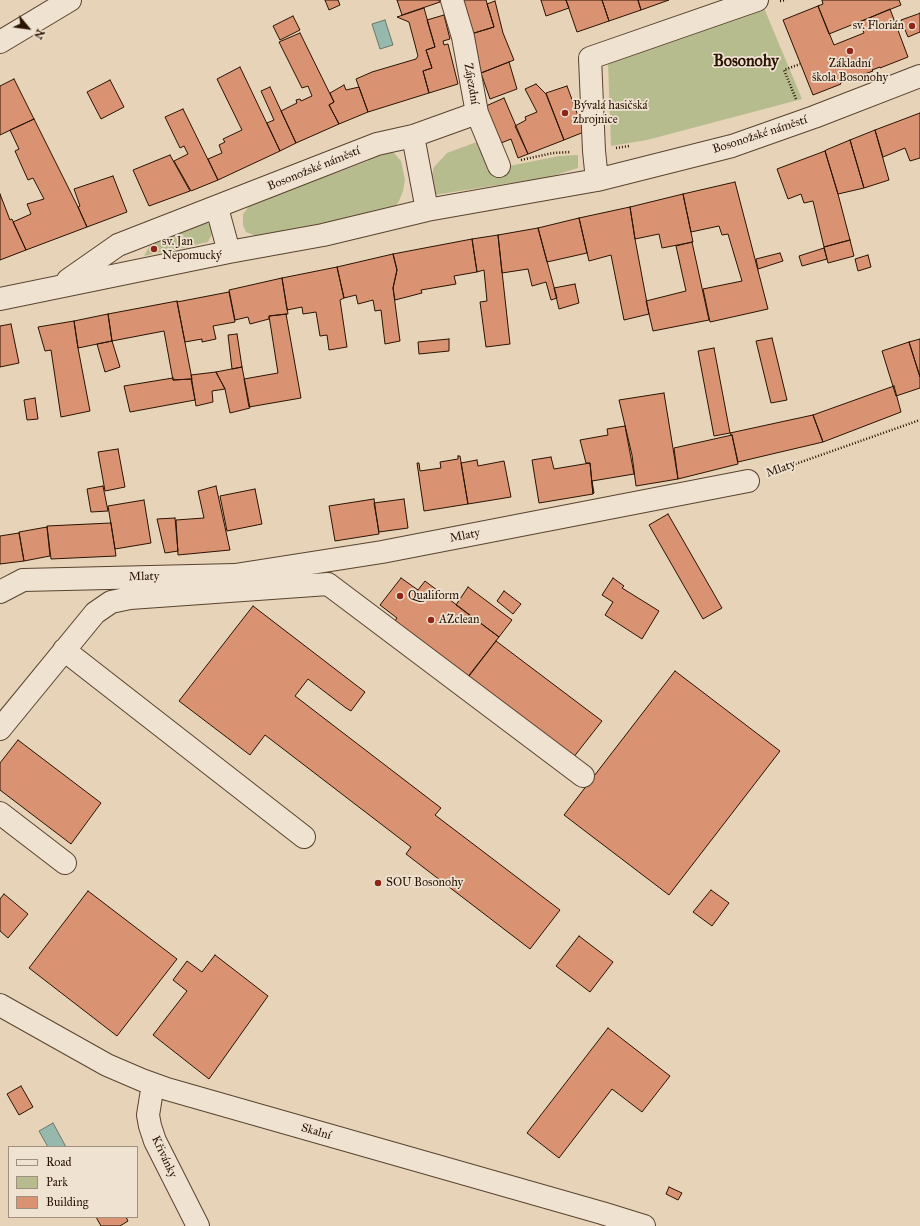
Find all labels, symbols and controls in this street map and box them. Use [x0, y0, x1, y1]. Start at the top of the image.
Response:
north arrow [8, 8, 48, 48]
place label: sv. Florián [853, 19, 904, 33]
marker: sv. Florián [907, 21, 917, 31]
text: N [31, 27, 47, 41]
marker: Základní škola Bosonohy [845, 46, 855, 56]
district label: Bosonohy [713, 52, 779, 72]
place label: Základní škola Bosonohy [812, 57, 888, 85]
street label: Zájezdní [460, 62, 482, 106]
place label: Bývalá hasičská zbrojnice [573, 99, 648, 127]
marker: Bývalá hasičská zbrojnice [560, 108, 570, 118]
street label: Bosonožské náměstí [711, 113, 809, 157]
street label: Bosonožské náměstí [266, 144, 362, 194]
place label: sv. Jan Nepomucký [162, 235, 222, 263]
marker: sv. Jan Nepomucký [149, 244, 159, 254]
street label: Mlaty [764, 457, 798, 481]
street label: Mlaty [449, 526, 481, 546]
street label: Mlaty [129, 570, 159, 584]
place label: Qualiform [408, 589, 459, 603]
marker: Qualiform [395, 591, 405, 601]
place label: AZclean [439, 613, 479, 627]
marker: AZclean [426, 615, 436, 625]
place label: SOU Bosonohy [386, 876, 463, 890]
marker: SOU Bosonohy [373, 878, 383, 888]
street label: Skalní [299, 1121, 333, 1143]
street label: Křivánky [148, 1134, 180, 1180]
legend [8, 1146, 138, 1218]
text: Road [46, 1155, 72, 1169]
text: Park [46, 1175, 68, 1189]
text: Building [46, 1195, 88, 1209]

